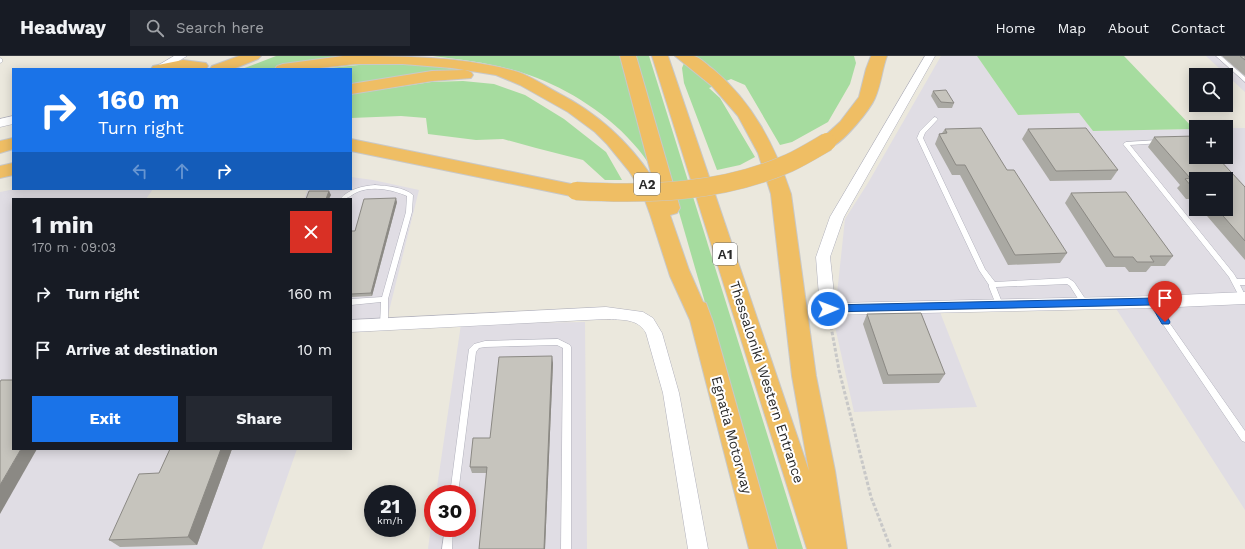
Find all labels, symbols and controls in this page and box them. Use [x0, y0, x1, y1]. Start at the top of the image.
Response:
search box [130, 10, 410, 46]
text: Headway [20, 16, 106, 39]
icon: search [144, 17, 166, 39]
text: Search here [176, 19, 264, 37]
text: Home [995, 20, 1035, 36]
text: Map [1057, 20, 1086, 36]
text: About [1108, 20, 1149, 36]
text: Contact [1171, 20, 1225, 36]
map controls [1189, 68, 1233, 216]
button: search [1189, 68, 1233, 112]
text: 160 m [98, 83, 180, 116]
icon: right [32, 84, 84, 136]
text: Turn right [98, 117, 184, 138]
button: + [1189, 120, 1233, 164]
icon: left [129, 160, 151, 182]
icon: ahead [171, 160, 193, 182]
icon: right [213, 160, 235, 182]
button: − [1189, 172, 1233, 216]
road number: Α2 [634, 173, 660, 195]
text: 1 min [32, 211, 94, 239]
button: close [290, 211, 332, 253]
text: 170 m · 09:03 [32, 240, 116, 255]
road number: Α1 [713, 243, 737, 265]
street label: Thessaloniki Western Entrance [727, 279, 807, 485]
pin [1148, 281, 1182, 322]
icon: right [32, 283, 54, 305]
text: Turn right [66, 285, 139, 303]
text: 160 m [288, 285, 332, 303]
icon: arrive [1154, 287, 1176, 309]
position arrow [807, 288, 849, 330]
icon: arrive [32, 339, 54, 361]
text: Arrive at destination [66, 341, 218, 359]
text: 10 m [297, 341, 332, 359]
street label: Egnatia Motorway [709, 374, 756, 496]
button: Exit [32, 396, 178, 442]
button: Share [186, 396, 332, 442]
speed limit sign: 30 [424, 485, 476, 537]
text: 21 [380, 494, 400, 518]
text: km/h [377, 515, 403, 526]

